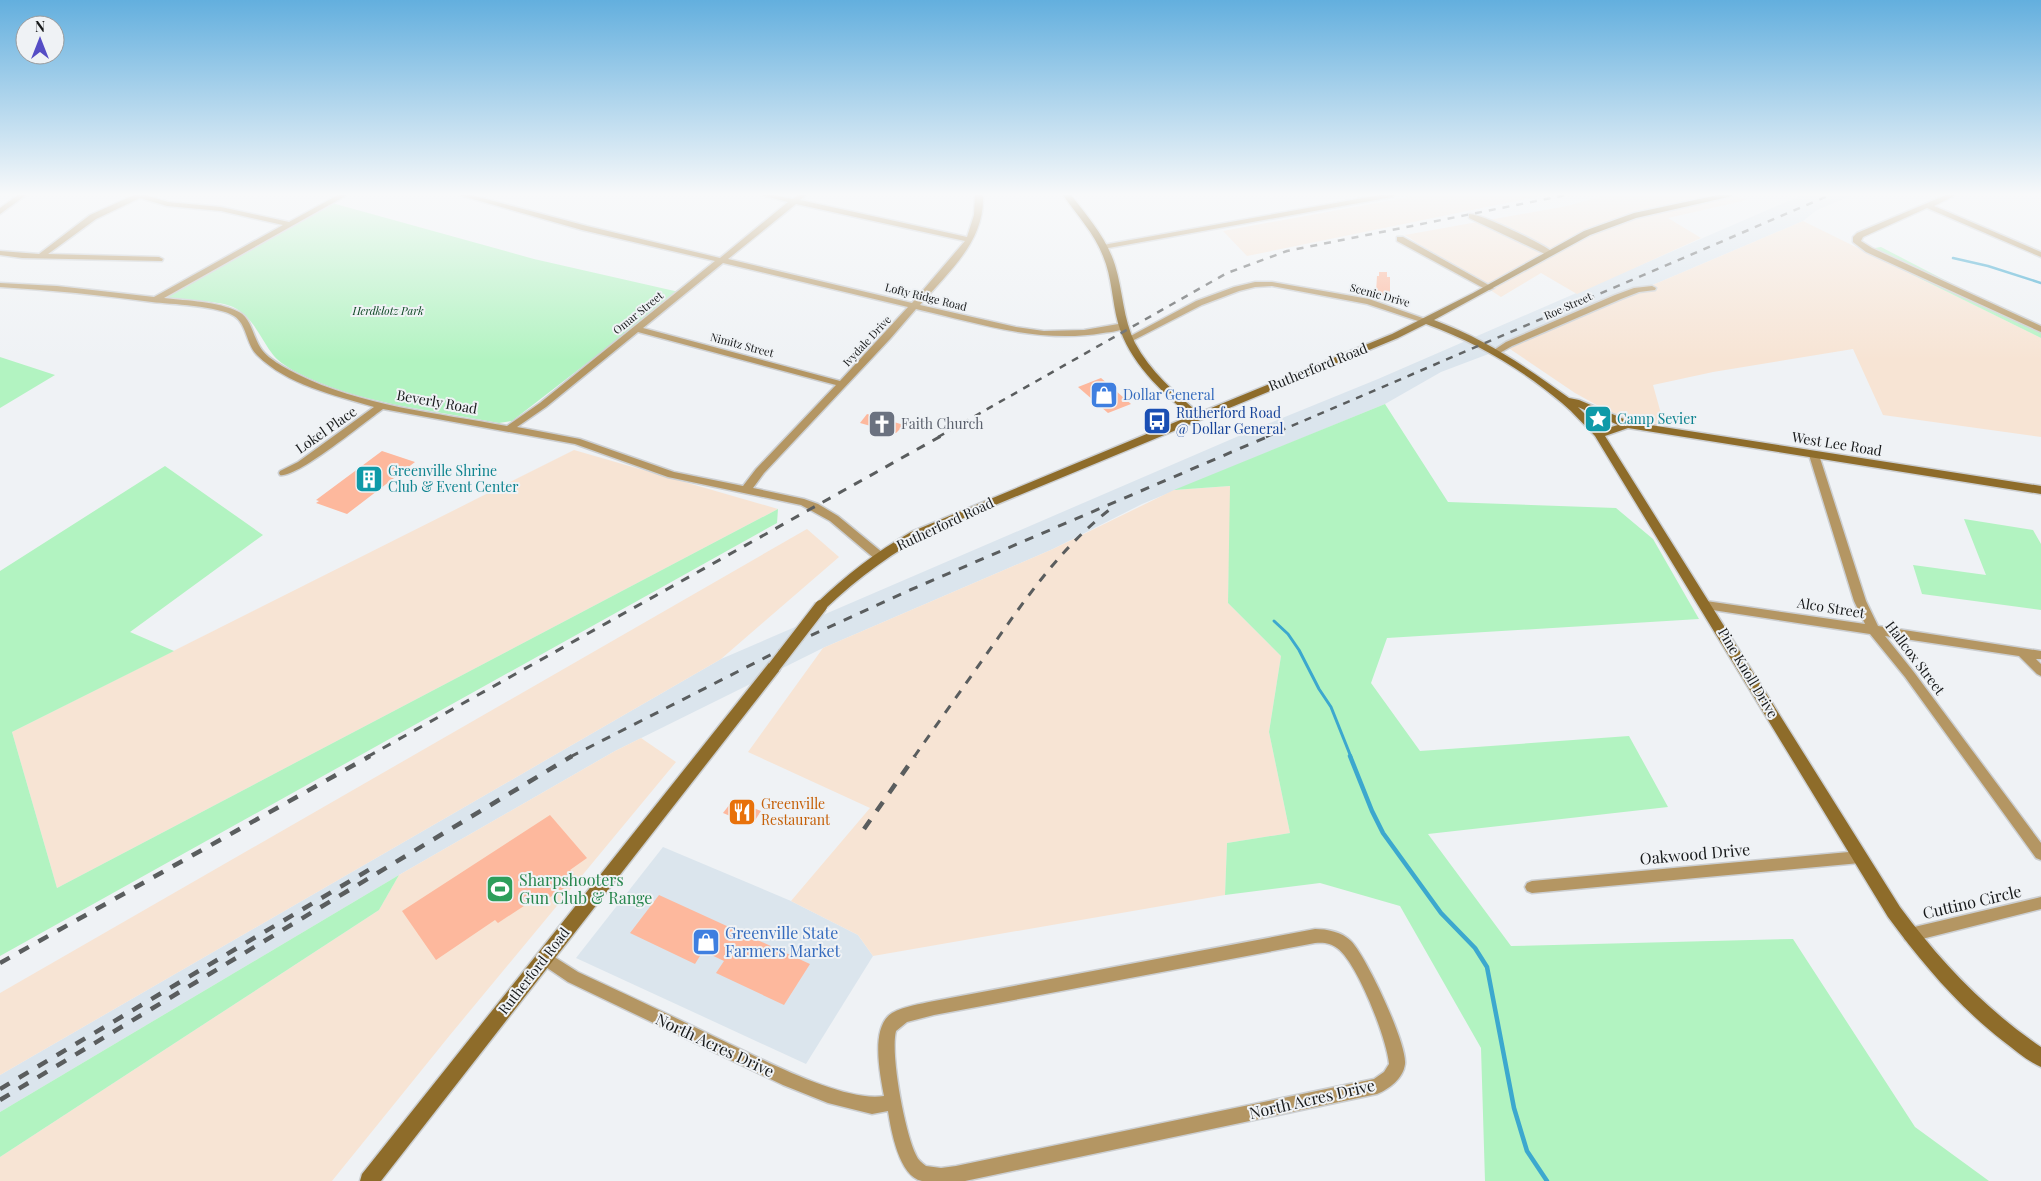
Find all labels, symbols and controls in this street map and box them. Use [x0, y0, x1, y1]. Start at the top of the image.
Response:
north arrow [15, 15, 65, 65]
text: N [35, 17, 45, 36]
street label: Lofty Ridge Road [884, 279, 969, 314]
street label: Scenic Drive [1348, 279, 1412, 310]
street label: Omar Street [610, 288, 666, 337]
street label: Roe Street [1541, 288, 1594, 323]
park label: Herdklotz Park [351, 303, 424, 318]
street label: Ivydale Drive [839, 312, 894, 369]
street label: Nimitz Street [709, 329, 776, 360]
street label: Rutherford Road [1266, 338, 1370, 395]
shop icon: Dollar General [1089, 380, 1119, 410]
street label: Beverly Road [395, 385, 479, 418]
place label: Dollar General [1123, 385, 1215, 404]
street label: Lokel Place [291, 402, 360, 458]
place label: Rutherford Road @ Dollar General [1176, 403, 1283, 438]
place icon: Camp Sevier [1583, 404, 1613, 434]
bus stop icon: Rutherford Road @ Dollar General [1142, 406, 1172, 436]
church icon: Faith Church [867, 409, 897, 439]
place label: Camp Sevier [1617, 409, 1697, 428]
place label: Faith Church [901, 414, 984, 433]
street label: West Lee Road [1790, 427, 1884, 460]
place label: Greenville Shrine Club & Event Center [388, 461, 519, 496]
building icon: Greenville Shrine Club & Event Center [354, 464, 384, 494]
street label: Rutherford Road [893, 493, 996, 554]
street label: Alco Street [1795, 593, 1867, 622]
street label: Hallcox Street [1881, 617, 1950, 699]
street label: Pine Knoll Drive [1714, 624, 1783, 721]
place label: Greenville Restaurant [761, 794, 831, 829]
restaurant icon: Greenville Restaurant [727, 797, 757, 827]
street label: Oakwood Drive [1639, 838, 1751, 869]
place label: Sharpshooters Gun Club & Range [519, 869, 652, 908]
sports icon: Sharpshooters Gun Club & Range [485, 874, 515, 904]
street label: Cuttino Circle [1920, 880, 2023, 923]
place label: Greenville State Farmers Market [725, 922, 841, 961]
street label: Rutherford Road [494, 923, 573, 1018]
shop icon: Greenville State Farmers Market [691, 927, 721, 957]
street label: North Acres Drive [653, 1008, 778, 1081]
street label: North Acres Drive [1247, 1074, 1377, 1123]

